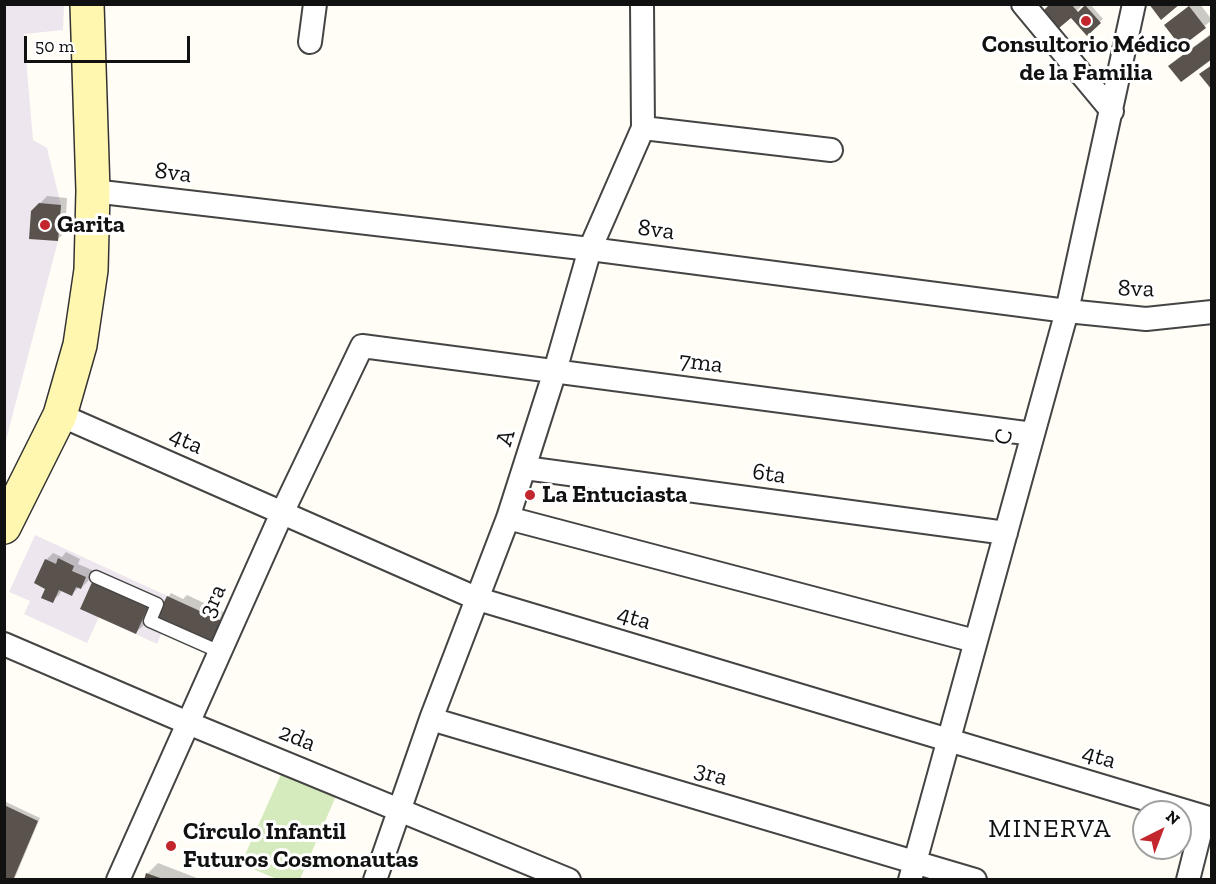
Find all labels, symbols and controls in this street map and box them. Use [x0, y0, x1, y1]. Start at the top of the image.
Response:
marker: Consultorio Médico de la Familia [1079, 14, 1093, 28]
scale bar [27, 24, 194, 62]
place label: Consultorio Médico de la Familia [982, 31, 1190, 87]
text: 50 m [35, 35, 74, 57]
street label: 8va [153, 156, 193, 190]
place label: Garita [57, 211, 125, 239]
street label: 8va [636, 213, 676, 247]
marker: Garita [38, 218, 52, 232]
street label: 8va [1117, 274, 1155, 304]
street label: 7ma [678, 346, 724, 380]
street label: 4ta [165, 421, 207, 461]
street label: A [490, 426, 522, 450]
street label: C [988, 426, 1020, 448]
street label: 6ta [751, 457, 787, 491]
place label: La Entuciasta [542, 481, 687, 509]
marker: La Entuciasta [523, 488, 537, 502]
street label: 3ra [193, 580, 233, 622]
street label: 4ta [614, 599, 654, 637]
street label: 2da [274, 718, 320, 758]
street label: 4ta [1079, 738, 1119, 776]
street label: 3ra [691, 755, 731, 793]
north arrow [1132, 800, 1192, 860]
text: N [1162, 807, 1184, 829]
district label: MINERVA [988, 814, 1112, 846]
place label: Círculo Infantil Futuros Cosmonautas [183, 818, 419, 874]
marker: Círculo Infantil Futuros Cosmonautas [164, 839, 178, 853]

